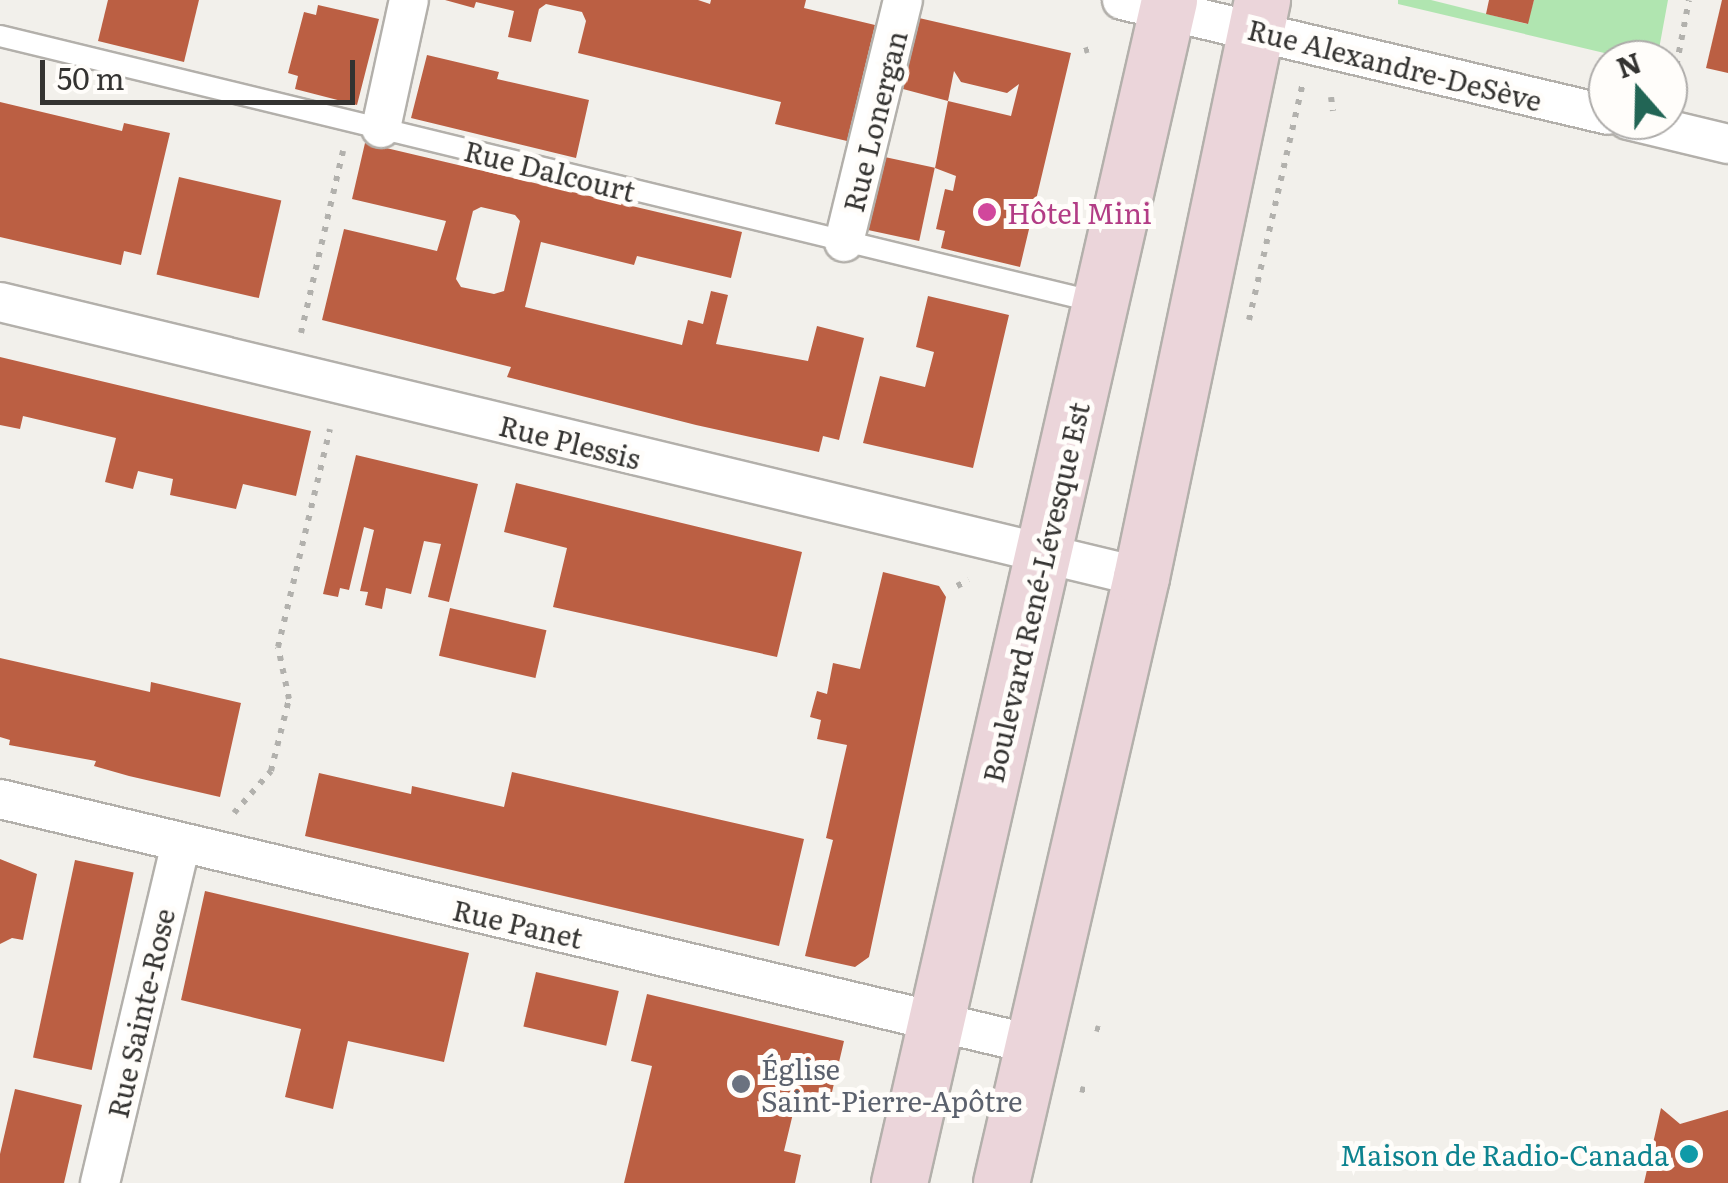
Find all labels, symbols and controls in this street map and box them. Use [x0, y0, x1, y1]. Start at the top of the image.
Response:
street label: Rue Alexandre-DeSève [1245, 11, 1545, 117]
street label: Rue Lonergan [835, 27, 913, 215]
scale bar [45, 40, 360, 102]
north arrow [1588, 40, 1688, 140]
text: N [1610, 40, 1647, 87]
text: 50 m [57, 55, 125, 99]
street label: Rue Dalcourt [461, 133, 639, 207]
place label: Hôtel Mini [1007, 195, 1151, 229]
marker: Hôtel Mini [976, 201, 998, 223]
street label: Boulevard René-Lévesque Est [975, 398, 1095, 786]
street label: Rue Plessis [496, 407, 644, 475]
street label: Rue Panet [450, 892, 586, 954]
street label: Rue Sainte-Rose [100, 905, 180, 1121]
place label: Église Saint-Pierre-Apôtre [761, 1051, 1023, 1117]
marker: Église Saint-Pierre-Apôtre [730, 1073, 752, 1095]
place label: Maison de Radio-Canada [1340, 1137, 1669, 1171]
marker: Maison de Radio-Canada [1678, 1143, 1700, 1165]

